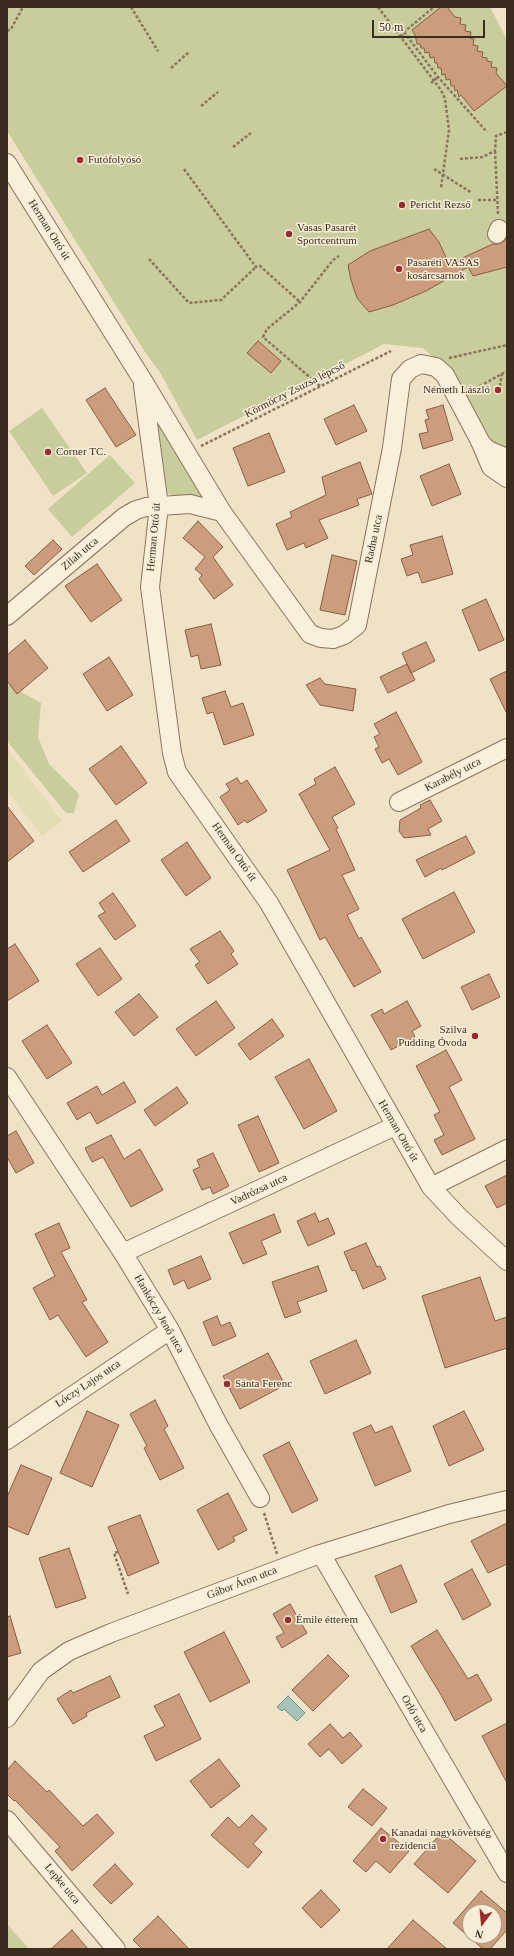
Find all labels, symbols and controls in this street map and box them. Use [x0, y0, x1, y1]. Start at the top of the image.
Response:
scale bar [374, 12, 487, 38]
text: 50 m [379, 20, 403, 34]
place label: Futófolyósó [88, 153, 141, 167]
marker: Futófolyósó [75, 155, 85, 165]
street label: Herman Ottó út [25, 197, 73, 263]
place label: Pericht Rezső [410, 198, 471, 212]
marker: Pericht Rezső [397, 200, 407, 210]
place label: Vasas Pasarét Sportcentrum [297, 221, 357, 247]
marker: Vasas Pasarét Sportcentrum [284, 229, 294, 239]
place label: Pasaréti VASAS kosárcsarnok [407, 256, 479, 282]
marker: Pasaréti VASAS kosárcsarnok [394, 264, 404, 274]
street label: Körmöczy Zsuzsa lépcső [243, 359, 347, 421]
place label: Németh László [423, 383, 490, 397]
marker: Németh László [493, 385, 503, 395]
place label: Corner TC. [56, 445, 106, 459]
marker: Corner TC. [43, 447, 53, 457]
street label: Herman Ottó út [144, 502, 164, 572]
street label: Radna utca [362, 514, 386, 564]
street label: Zilah utca [59, 535, 101, 573]
street label: Karabély utca [423, 755, 483, 795]
street label: Herman Ottó út [209, 820, 259, 884]
place label: Szilva Pudding Óvoda [398, 1023, 467, 1049]
marker: Szilva Pudding Óvoda [470, 1031, 480, 1041]
street label: Herman Ottó út [375, 1098, 421, 1164]
street label: Vadrózsa utca [228, 1171, 290, 1209]
street label: Hankóczy Jenő utca [131, 1272, 187, 1356]
street label: Lóczy Lajos utca [53, 1357, 123, 1411]
place label: Sánta Ferenc [235, 1377, 292, 1391]
marker: Sánta Ferenc [222, 1379, 232, 1389]
street label: Gábor Áron utca [205, 1564, 279, 1602]
place label: Émile étterem [296, 1613, 358, 1627]
marker: Émile étterem [283, 1615, 293, 1625]
street label: Orló utca [398, 1693, 430, 1735]
place label: Kanadai nagykövetség rezidencia [391, 1826, 491, 1852]
marker: Kanadai nagykövetség rezidencia [378, 1834, 388, 1844]
street label: Lepke utca [41, 1861, 83, 1907]
north arrow [462, 1904, 502, 1944]
text: N [473, 1928, 484, 1941]

